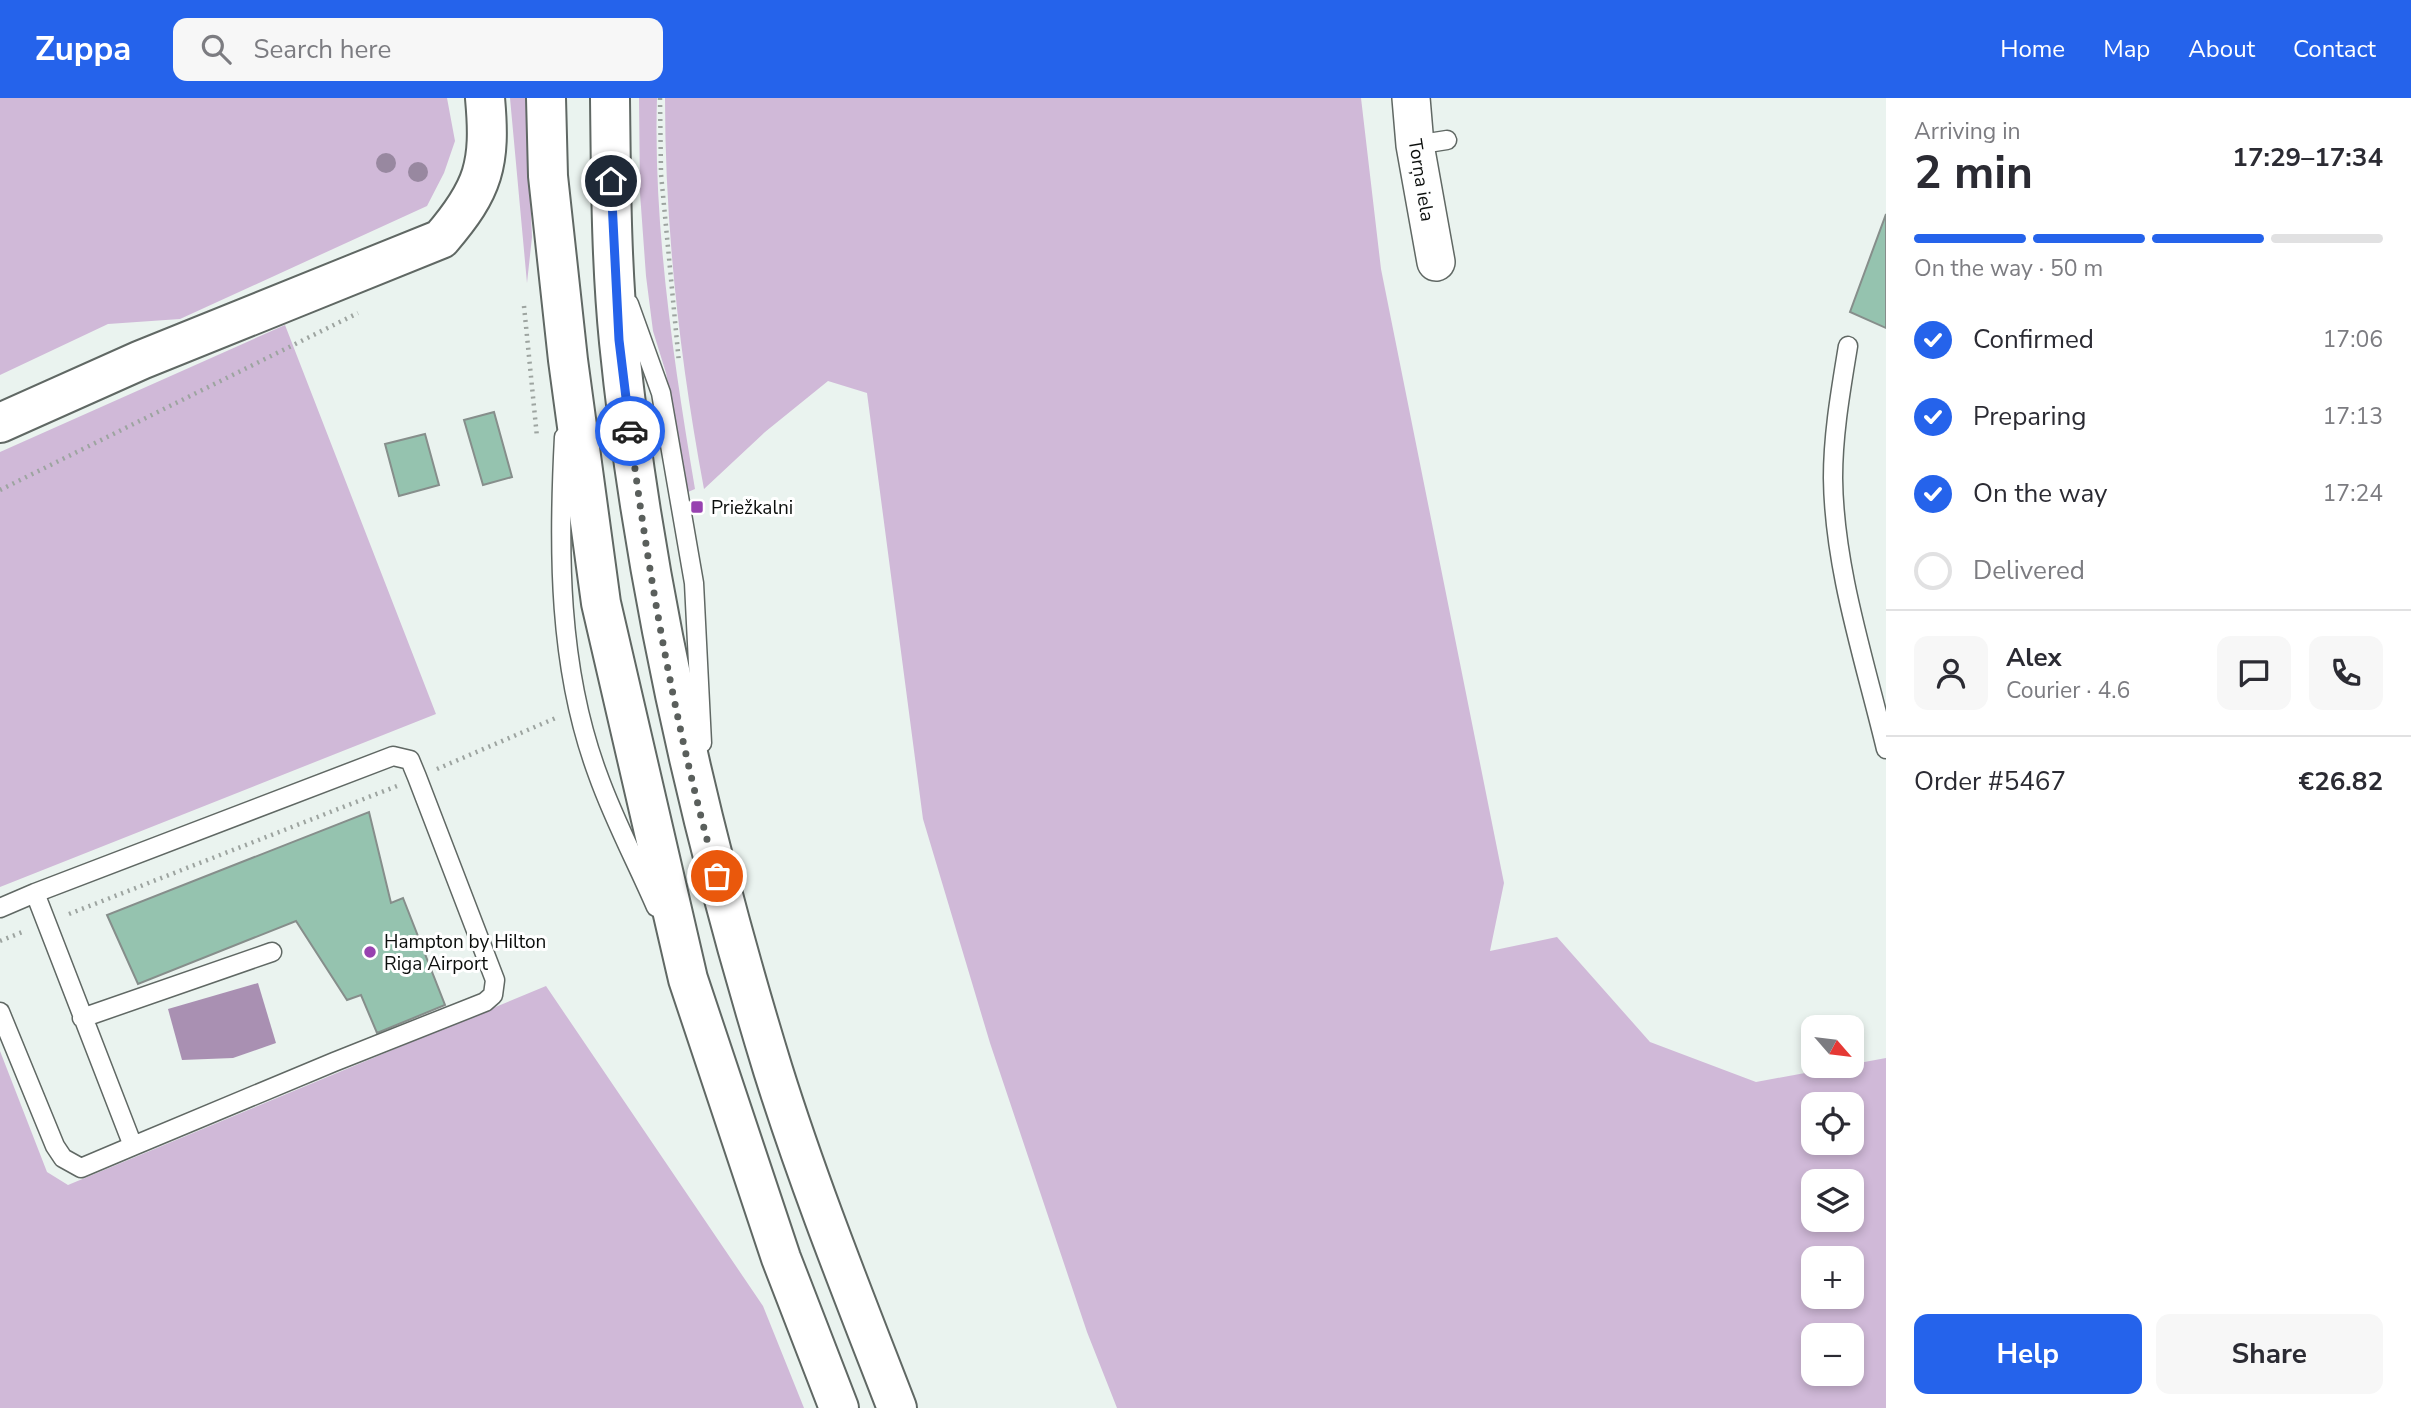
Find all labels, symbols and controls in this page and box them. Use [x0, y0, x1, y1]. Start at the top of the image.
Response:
search box [173, 18, 663, 81]
text: Zuppa [35, 27, 131, 72]
icon: search [197, 30, 235, 68]
text: Search here [253, 32, 391, 67]
text: Home [2000, 33, 2065, 65]
text: Map [2103, 33, 2150, 65]
text: About [2188, 33, 2255, 65]
text: Contact [2293, 33, 2376, 65]
text: Arriving in [1914, 116, 2021, 147]
street label: Torņa iela [1402, 137, 1440, 223]
text: 17:29–17:34 [2232, 140, 2383, 175]
text: 2 min [1914, 141, 2033, 204]
pin [581, 151, 641, 211]
icon: home [592, 162, 630, 200]
text: On the way · 50 m [1914, 253, 2103, 284]
icon: check [1914, 321, 1952, 359]
text: Confirmed [1973, 322, 2094, 357]
text: 17:06 [2323, 324, 2383, 355]
courier [595, 396, 665, 466]
icon: check [1914, 398, 1952, 436]
text: Preparing [1973, 399, 2086, 434]
text: 17:13 [2323, 401, 2383, 432]
icon: car [611, 412, 649, 450]
icon: check [1914, 475, 1952, 513]
text: On the way [1973, 476, 2107, 511]
text: 17:24 [2323, 478, 2383, 509]
place label: Priežkalni [711, 495, 793, 521]
marker: Priežkalni [689, 499, 705, 515]
text: Delivered [1973, 553, 2085, 588]
button: person [1914, 636, 1988, 710]
button: chat [2217, 636, 2291, 710]
button: phone [2309, 636, 2383, 710]
text: Alex [2006, 640, 2062, 675]
text: Courier · 4.6 [2006, 675, 2130, 706]
text: Order #5467 [1914, 764, 2066, 799]
text: €26.82 [2299, 764, 2383, 799]
pin [687, 846, 747, 906]
icon: bag [698, 857, 736, 895]
place label: Hampton by Hilton Riga Airport [384, 929, 546, 977]
marker: Hampton by Hilton Riga Airport [362, 944, 378, 960]
north arrow [1801, 1015, 1864, 1078]
map controls [1801, 1015, 1864, 1386]
button: locate [1801, 1092, 1864, 1155]
button: layers [1801, 1169, 1864, 1232]
button: + [1801, 1246, 1864, 1309]
button: Help [1914, 1314, 2142, 1394]
button: Share [2156, 1314, 2383, 1394]
button: − [1801, 1323, 1864, 1386]

